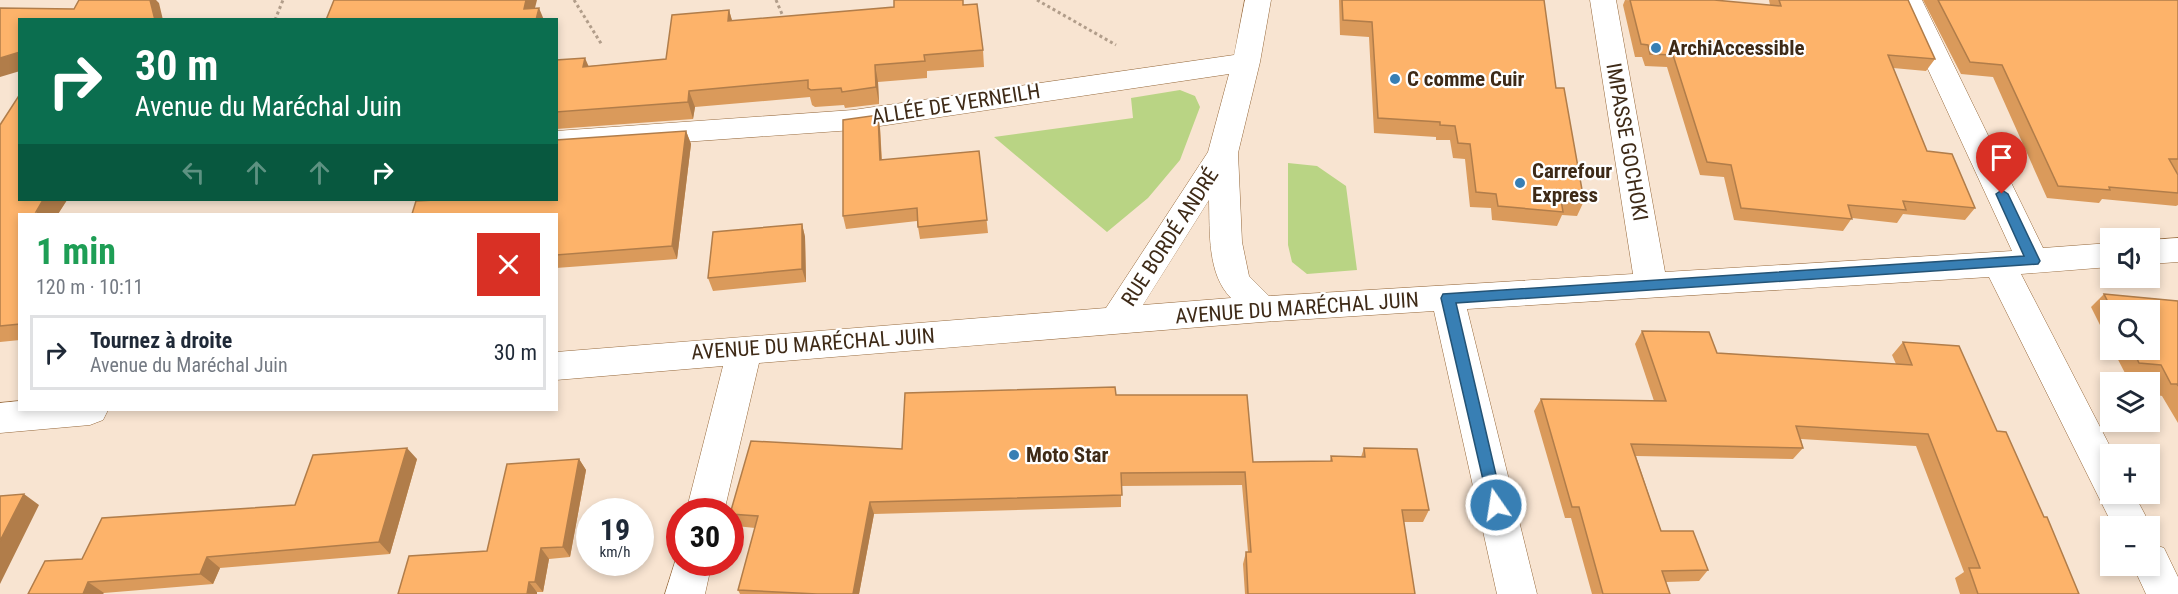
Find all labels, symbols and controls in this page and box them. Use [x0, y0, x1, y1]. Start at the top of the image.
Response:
place label: ArchiAccessible [1668, 36, 1805, 60]
text: 30 m [135, 41, 218, 90]
marker: ArchiAccessible [1649, 41, 1663, 55]
icon: right [36, 42, 114, 120]
street label: IMPASSE GOCHOKI [1601, 61, 1653, 223]
place label: C comme Cuir [1407, 67, 1525, 91]
marker: C comme Cuir [1388, 72, 1402, 86]
street label: ALLÉE DE VERNEILH [870, 79, 1042, 129]
text: Avenue du Maréchal Juin [135, 91, 402, 123]
pin [1976, 132, 2027, 194]
icon: arrive [1985, 141, 2018, 174]
icon: left [177, 156, 210, 189]
icon: ahead [240, 156, 273, 189]
icon: ahead [303, 156, 336, 189]
icon: right [366, 156, 399, 189]
place label: Carrefour Express [1532, 159, 1612, 207]
street label: RUE BORDÉ ANDRÉ [1117, 164, 1223, 310]
marker: Carrefour Express [1513, 176, 1527, 190]
map controls [2100, 228, 2160, 576]
button: sound [2100, 228, 2160, 288]
text: 1 min [36, 231, 116, 273]
button: close [477, 233, 540, 296]
text: 120 m · 10:11 [36, 275, 143, 299]
street label: AVENUE DU MARÉCHAL JUIN [1174, 288, 1420, 328]
button: search [2100, 300, 2160, 360]
street label: AVENUE DU MARÉCHAL JUIN [690, 324, 936, 364]
text: Tournez à droite [90, 328, 232, 353]
icon: right [39, 336, 72, 369]
text: 30 m [494, 340, 537, 365]
text: Avenue du Maréchal Juin [90, 353, 288, 377]
button: layers [2100, 372, 2160, 432]
place label: Moto Star [1026, 443, 1108, 467]
button: + [2100, 444, 2160, 504]
marker: Moto Star [1007, 448, 1021, 462]
position arrow [1464, 473, 1528, 537]
speed limit sign: 30 [666, 498, 744, 576]
text: 19 [600, 512, 630, 547]
button: − [2100, 516, 2160, 576]
text: km/h [600, 543, 630, 561]

